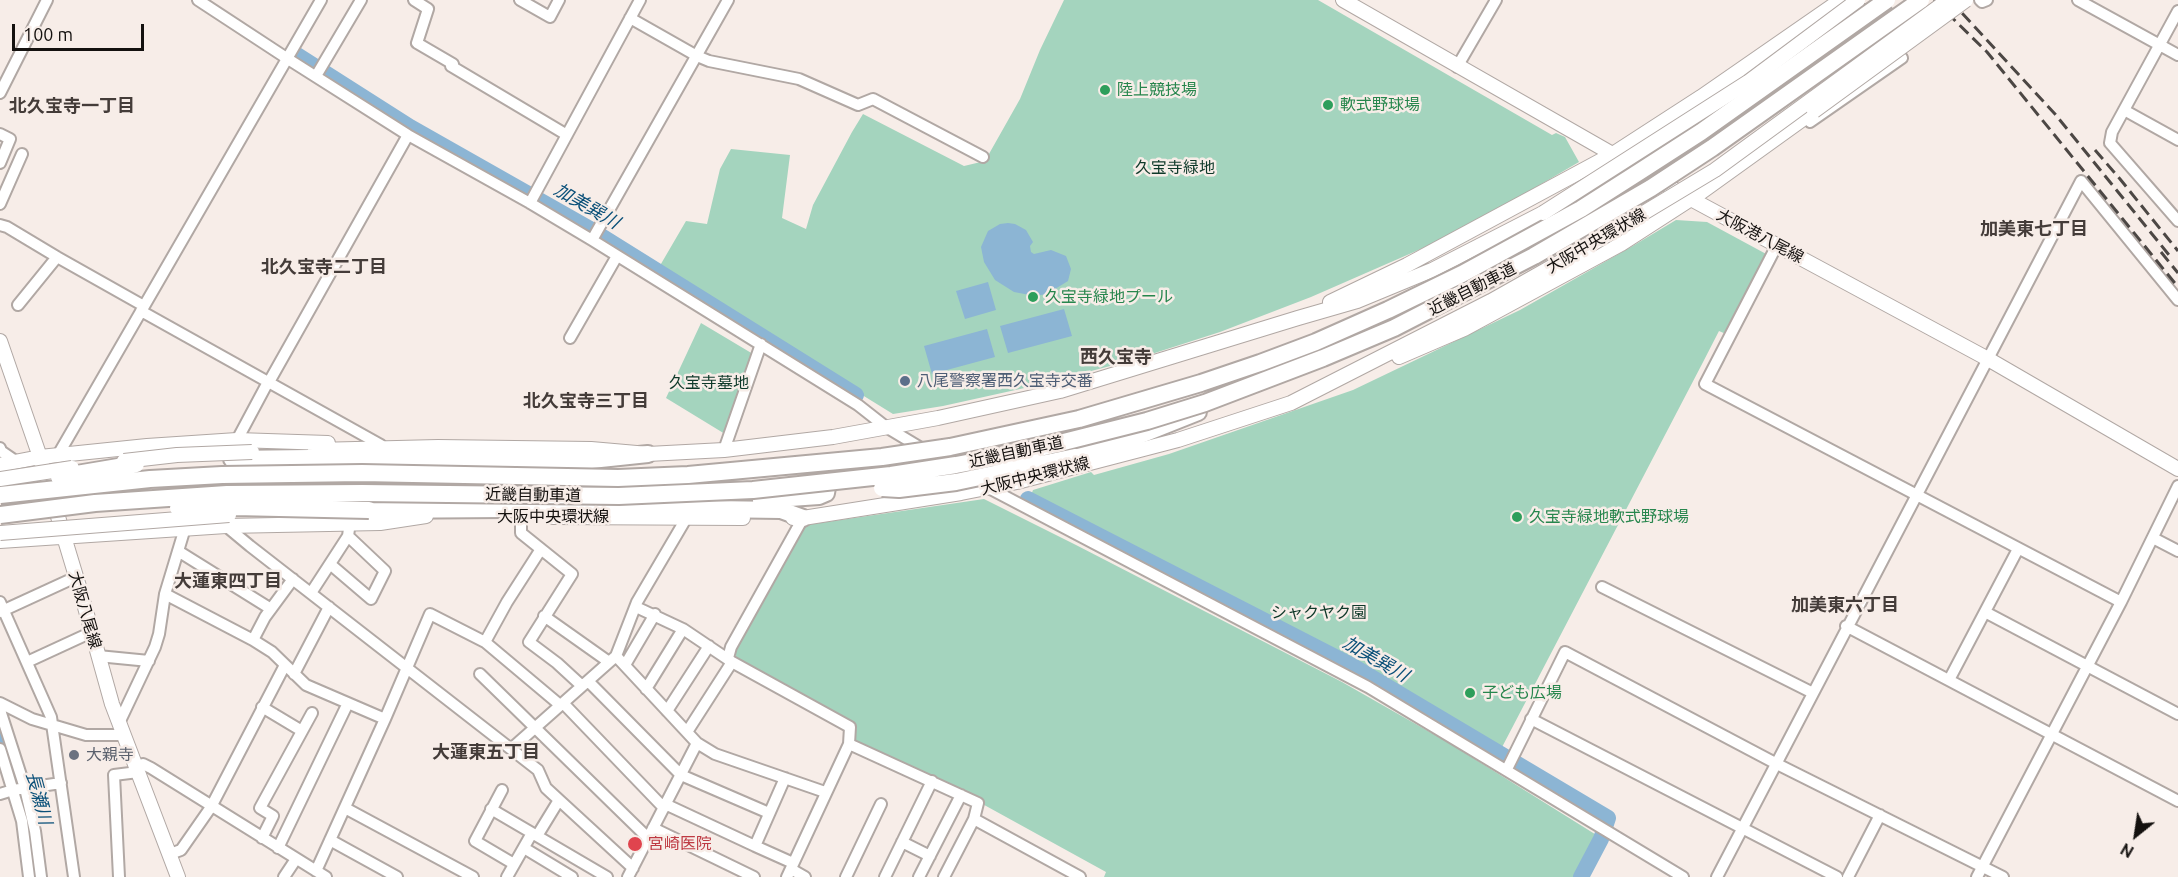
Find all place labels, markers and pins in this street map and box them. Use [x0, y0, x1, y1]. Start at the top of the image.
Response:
place label: 陸上競技場 [1117, 80, 1197, 100]
marker: 陸上競技場 [1098, 83, 1112, 97]
place label: 軟式野球場 [1340, 95, 1420, 115]
marker: 軟式野球場 [1321, 98, 1335, 112]
place label: 久宝寺緑地プール [1045, 287, 1173, 307]
marker: 久宝寺緑地プール [1026, 290, 1040, 304]
place label: 八尾警察署西久宝寺交番 [917, 371, 1093, 391]
marker: 八尾警察署西久宝寺交番 [898, 374, 912, 388]
place label: 久宝寺緑地軟式野球場 [1529, 507, 1689, 527]
marker: 久宝寺緑地軟式野球場 [1510, 510, 1524, 524]
place label: 子ども広場 [1482, 683, 1562, 703]
marker: 子ども広場 [1463, 686, 1477, 700]
place label: 大親寺 [86, 745, 134, 765]
marker: 大親寺 [67, 748, 81, 762]
place label: 宮崎医院 [648, 834, 712, 854]
marker: 宮崎医院 [626, 835, 644, 853]

